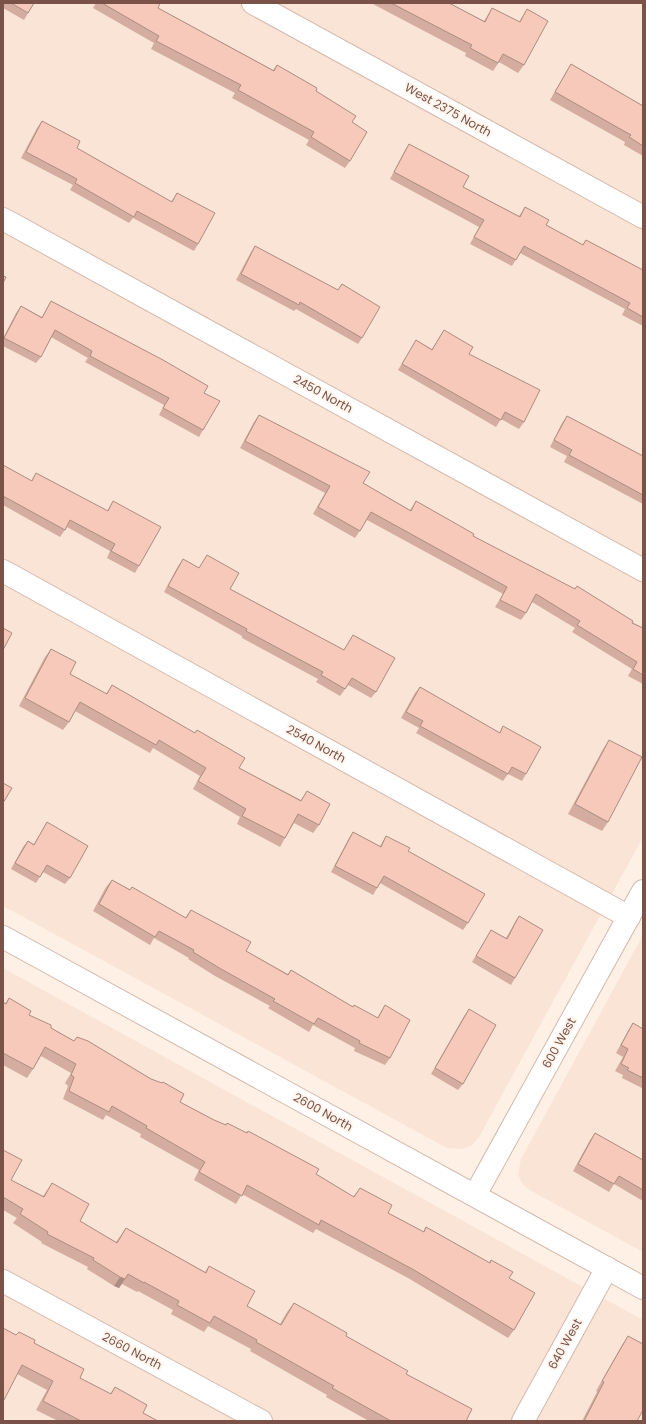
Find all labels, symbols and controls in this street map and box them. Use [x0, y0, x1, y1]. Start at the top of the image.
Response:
street label: West 2375 North [402, 79, 495, 140]
street label: 2450 North [291, 370, 356, 417]
street label: 2540 North [284, 720, 349, 767]
street label: 600 West [538, 1014, 579, 1071]
street label: 2600 North [291, 1088, 356, 1135]
street label: 640 West [544, 1315, 585, 1372]
street label: 2660 North [99, 1328, 165, 1373]

